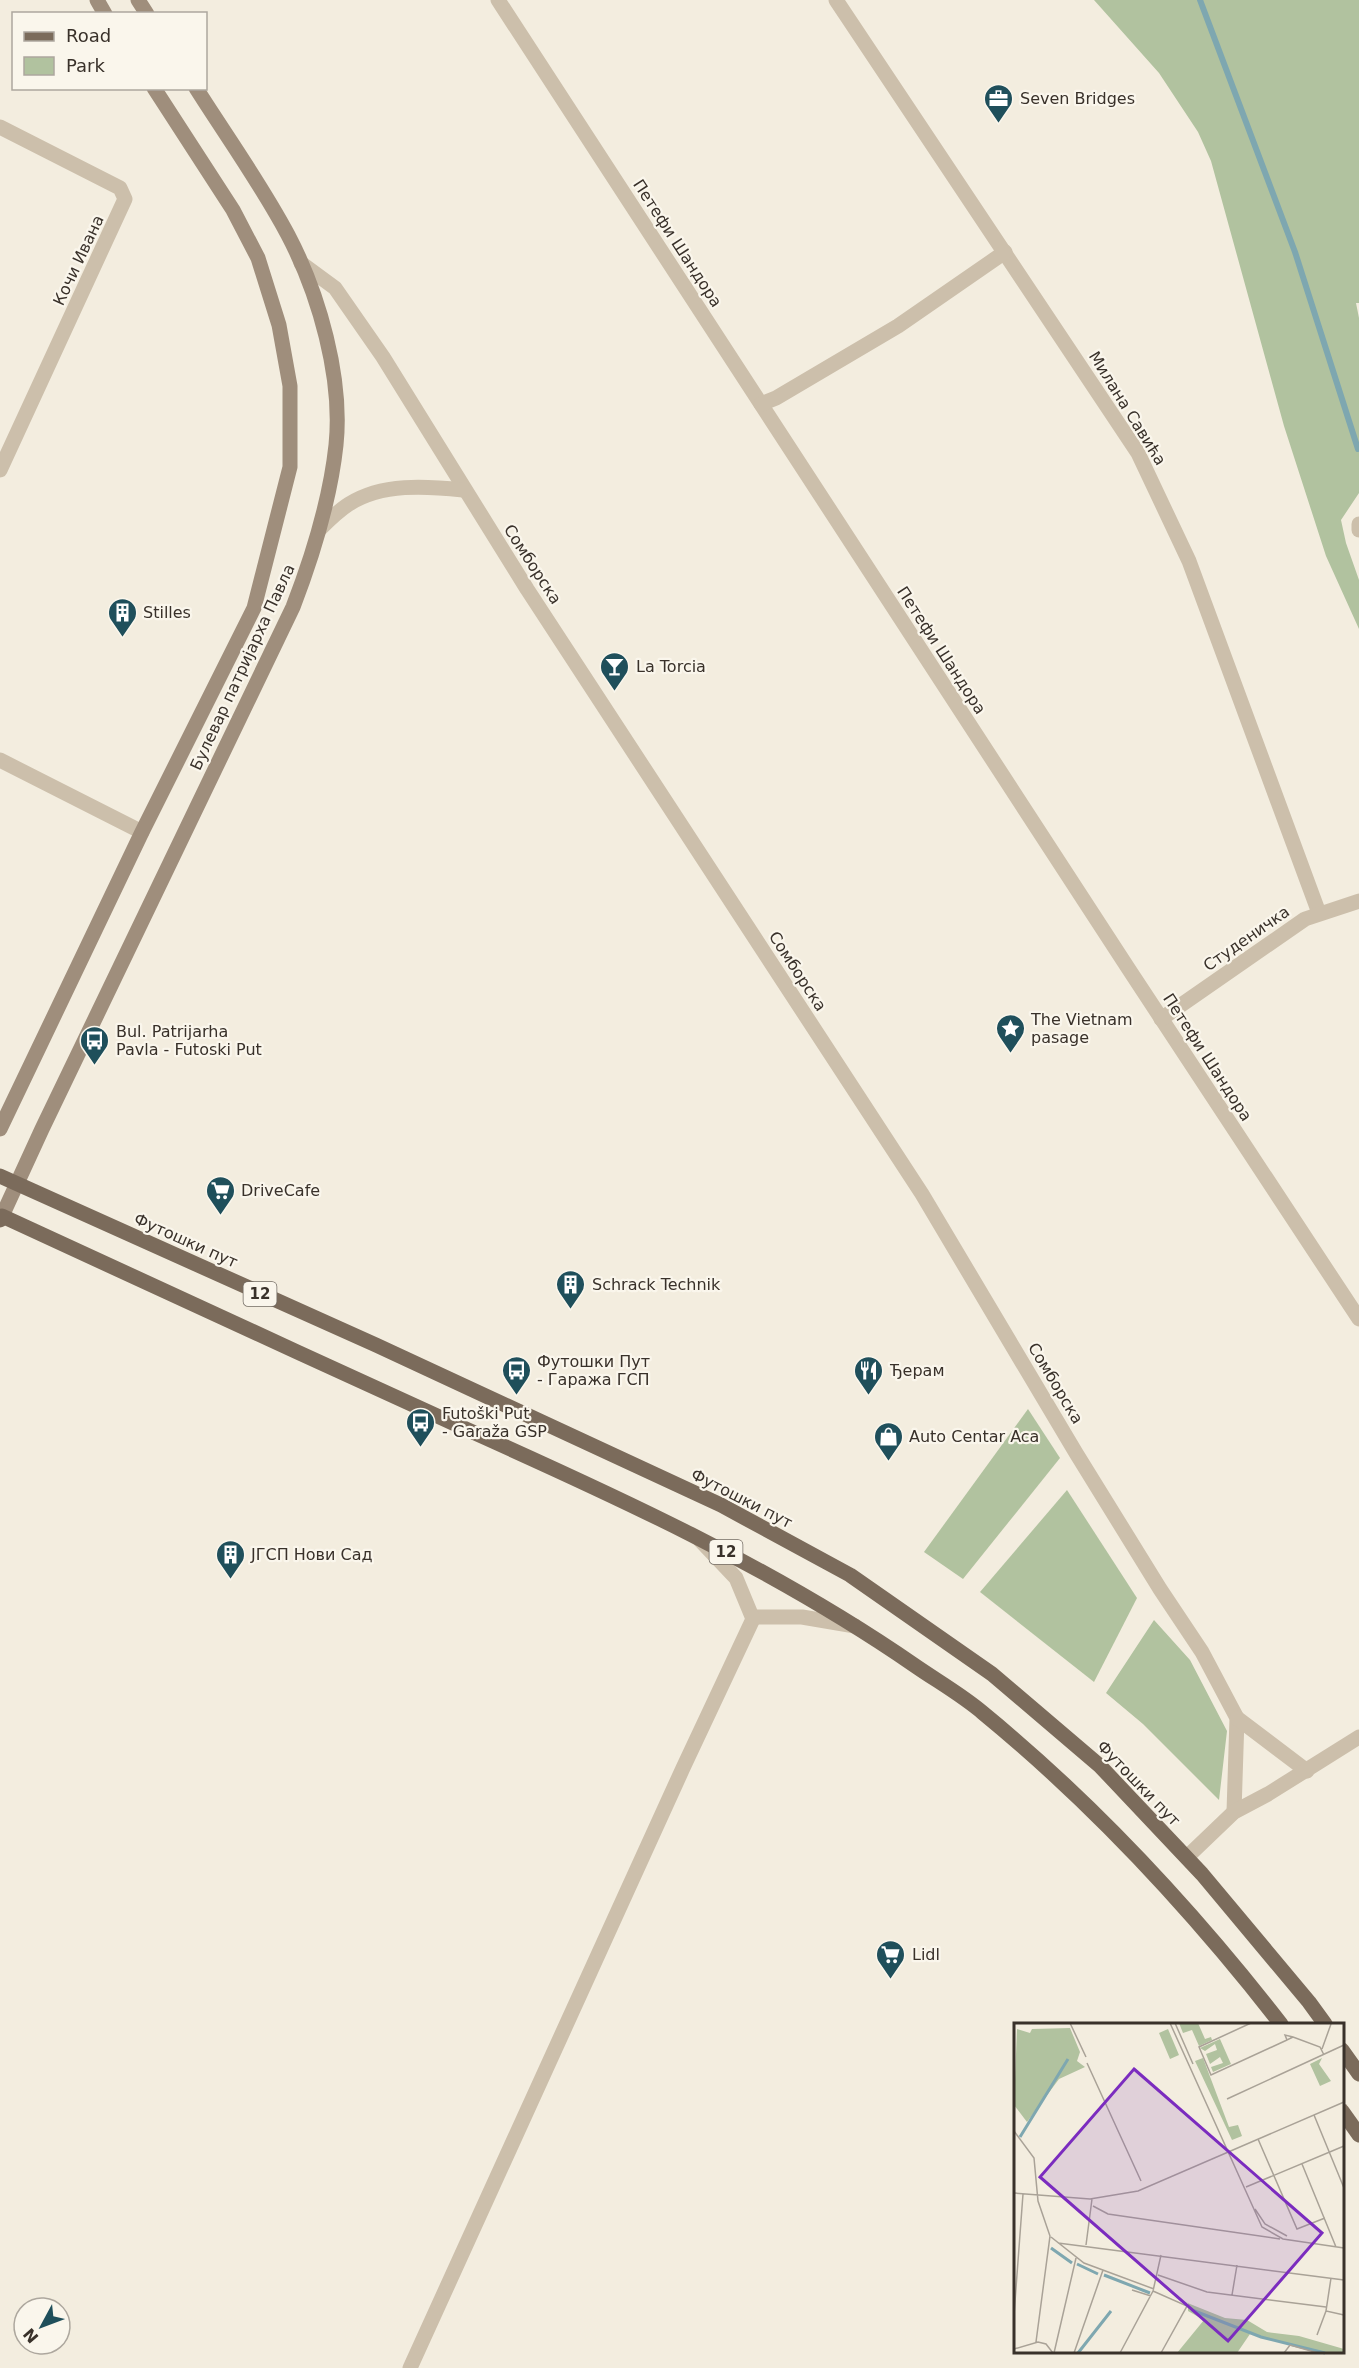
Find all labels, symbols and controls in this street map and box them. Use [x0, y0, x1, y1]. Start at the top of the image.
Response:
legend [12, 12, 207, 90]
text: Road [66, 25, 111, 46]
text: Park [66, 55, 105, 76]
office icon: Seven Bridges [983, 82, 1015, 124]
place label: Seven Bridges [1020, 89, 1135, 108]
street label: Петефи Шандора [629, 176, 726, 311]
street label: Кочи Ивана [49, 212, 108, 308]
street label: Милана Савића [1085, 348, 1170, 469]
street label: Сомборска [500, 521, 565, 608]
street label: Булевар патријарха Павла [186, 561, 299, 773]
street label: Петефи Шандора [893, 583, 990, 718]
building icon: Stilles [106, 596, 138, 638]
place label: Stilles [143, 603, 191, 622]
bar icon: La Torcia [599, 650, 631, 692]
place label: La Torcia [636, 657, 706, 676]
street label: Студеничка [1200, 902, 1293, 975]
street label: Сомборска [765, 928, 830, 1015]
street label: Петефи Шандора [1159, 990, 1256, 1125]
place label: The Vietnam pasage [1030, 1010, 1133, 1047]
place icon: The Vietnam pasage [994, 1012, 1026, 1054]
place label: Bul. Patrijarha Pavla - Futoski Put [116, 1022, 262, 1059]
bus stop icon: Bul. Patrijarha Pavla - Futoski Put [79, 1024, 111, 1066]
supermarket icon: DriveCafe [204, 1174, 236, 1216]
place label: DriveCafe [241, 1181, 320, 1200]
street label: Футошки пут [131, 1209, 241, 1272]
building icon: Schrack Technik [555, 1268, 587, 1310]
place label: Schrack Technik [592, 1275, 721, 1294]
road number: 12 [244, 1282, 276, 1306]
street label: Сомборска [1024, 1339, 1087, 1427]
place label: Футошки Пут - Гаража ГСП [537, 1352, 650, 1389]
bus stop icon: Футошки Пут - Гаража ГСП [500, 1354, 532, 1396]
restaurant icon: Ђерам [853, 1354, 885, 1396]
place label: Ђерам [889, 1361, 944, 1380]
place label: Futoški Put - Garaža GSP [442, 1404, 547, 1441]
bus stop icon: Futoški Put - Garaža GSP [405, 1406, 437, 1448]
shop icon: Auto Centar Aca [872, 1420, 904, 1462]
place label: Auto Centar Aca [909, 1427, 1039, 1446]
street label: Футошки пут [688, 1465, 796, 1532]
building icon: ЈГСП Нови Сад [214, 1538, 246, 1580]
road number: 12 [710, 1540, 742, 1564]
place label: ЈГСП Нови Сад [250, 1545, 373, 1564]
street label: Футошки пут [1093, 1737, 1184, 1830]
supermarket icon: Lidl [875, 1938, 907, 1980]
place label: Lidl [912, 1945, 940, 1964]
inset map [1014, 2023, 1344, 2353]
north arrow [12, 2296, 72, 2356]
text: N [19, 2324, 43, 2347]

